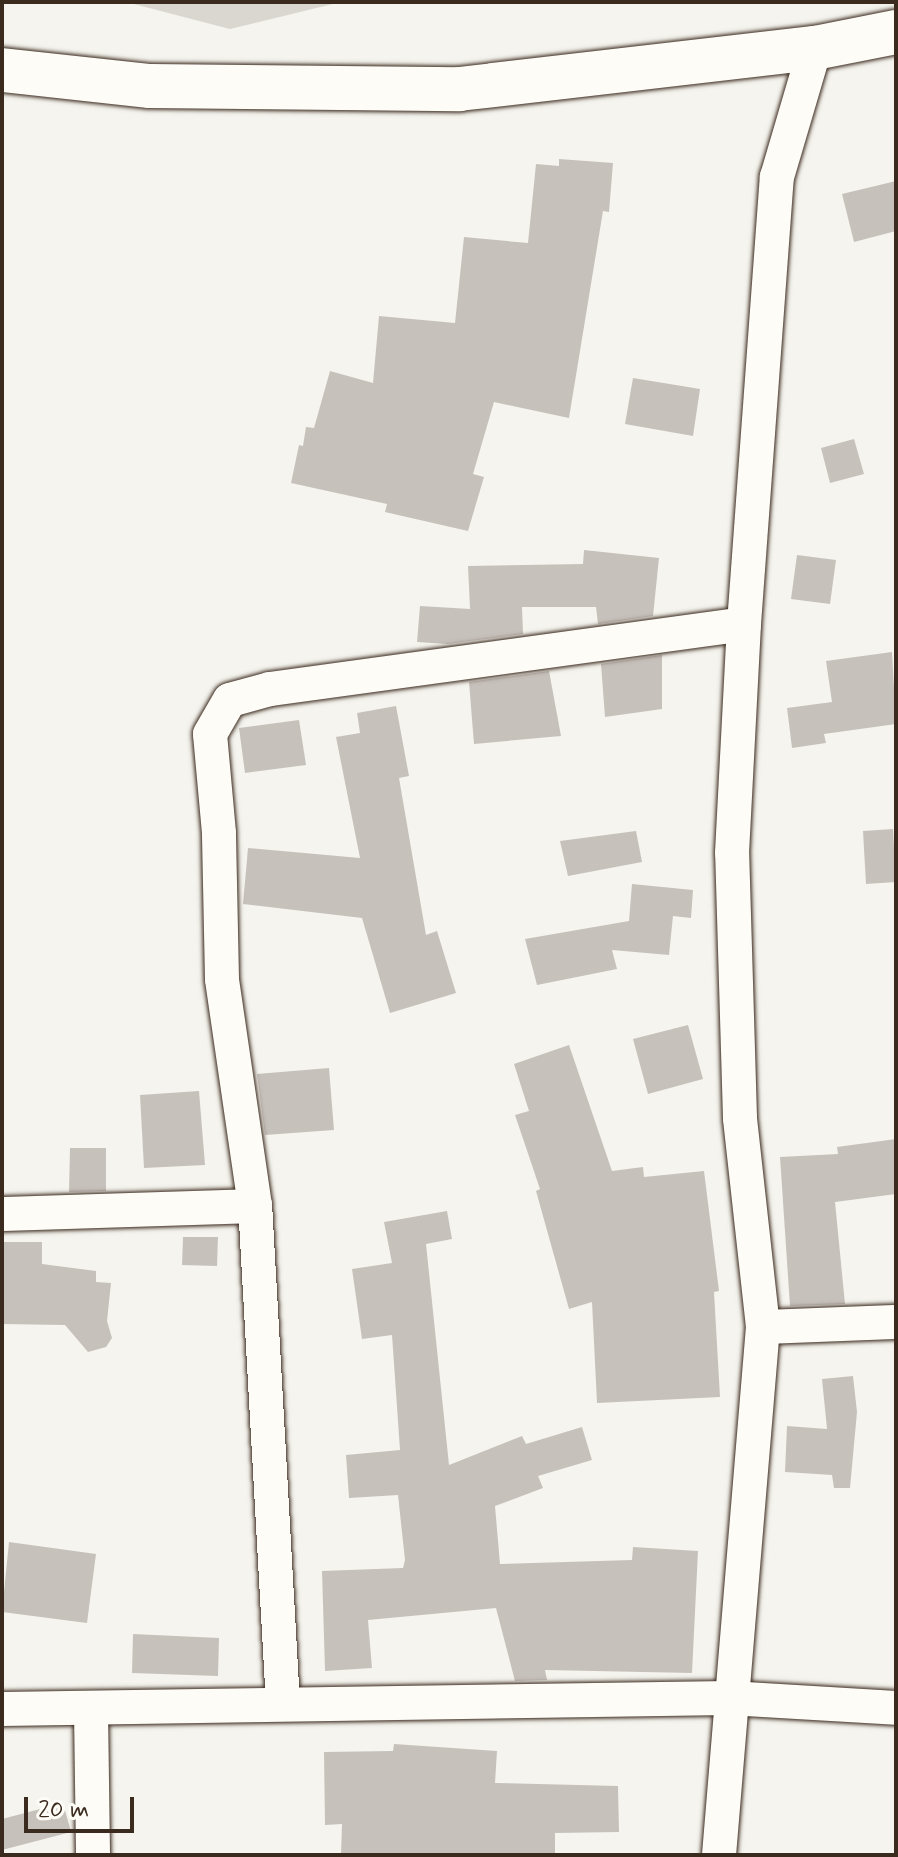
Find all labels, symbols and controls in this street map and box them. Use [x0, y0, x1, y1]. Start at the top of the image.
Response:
scale bar [28, 1781, 138, 1831]
text: 20 m [38, 1795, 89, 1826]

